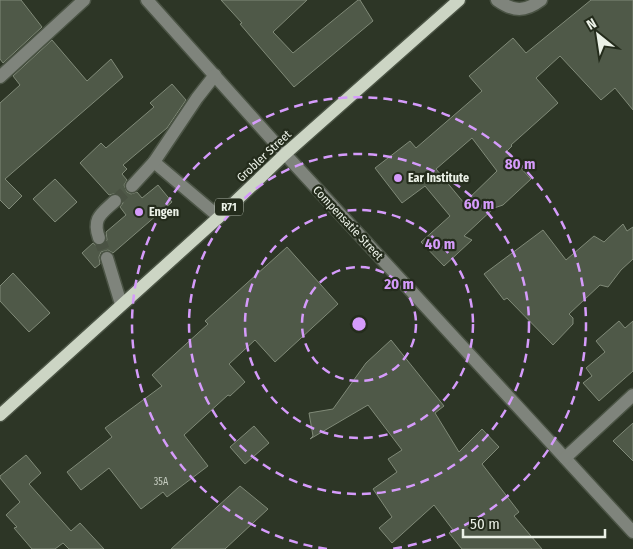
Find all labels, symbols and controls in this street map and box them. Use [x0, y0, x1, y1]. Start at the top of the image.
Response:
north arrow [573, 10, 623, 60]
text: N [584, 15, 600, 34]
street label: Grobler Street [234, 127, 294, 185]
text: 80 m [505, 155, 535, 173]
place label: Ear Institute [408, 171, 469, 185]
marker: Ear Institute [392, 172, 404, 184]
street label: Compensatie Street [310, 183, 386, 263]
text: 60 m [464, 195, 494, 213]
road number: R71 [215, 198, 243, 216]
place label: Engen [149, 205, 179, 219]
marker: Engen [133, 206, 145, 218]
text: 40 m [425, 235, 455, 253]
text: 20 m [383, 275, 414, 293]
centre of rings [350, 315, 368, 333]
house number: 35A [154, 476, 169, 488]
scale bar [463, 506, 606, 538]
text: 50 m [470, 515, 500, 533]

